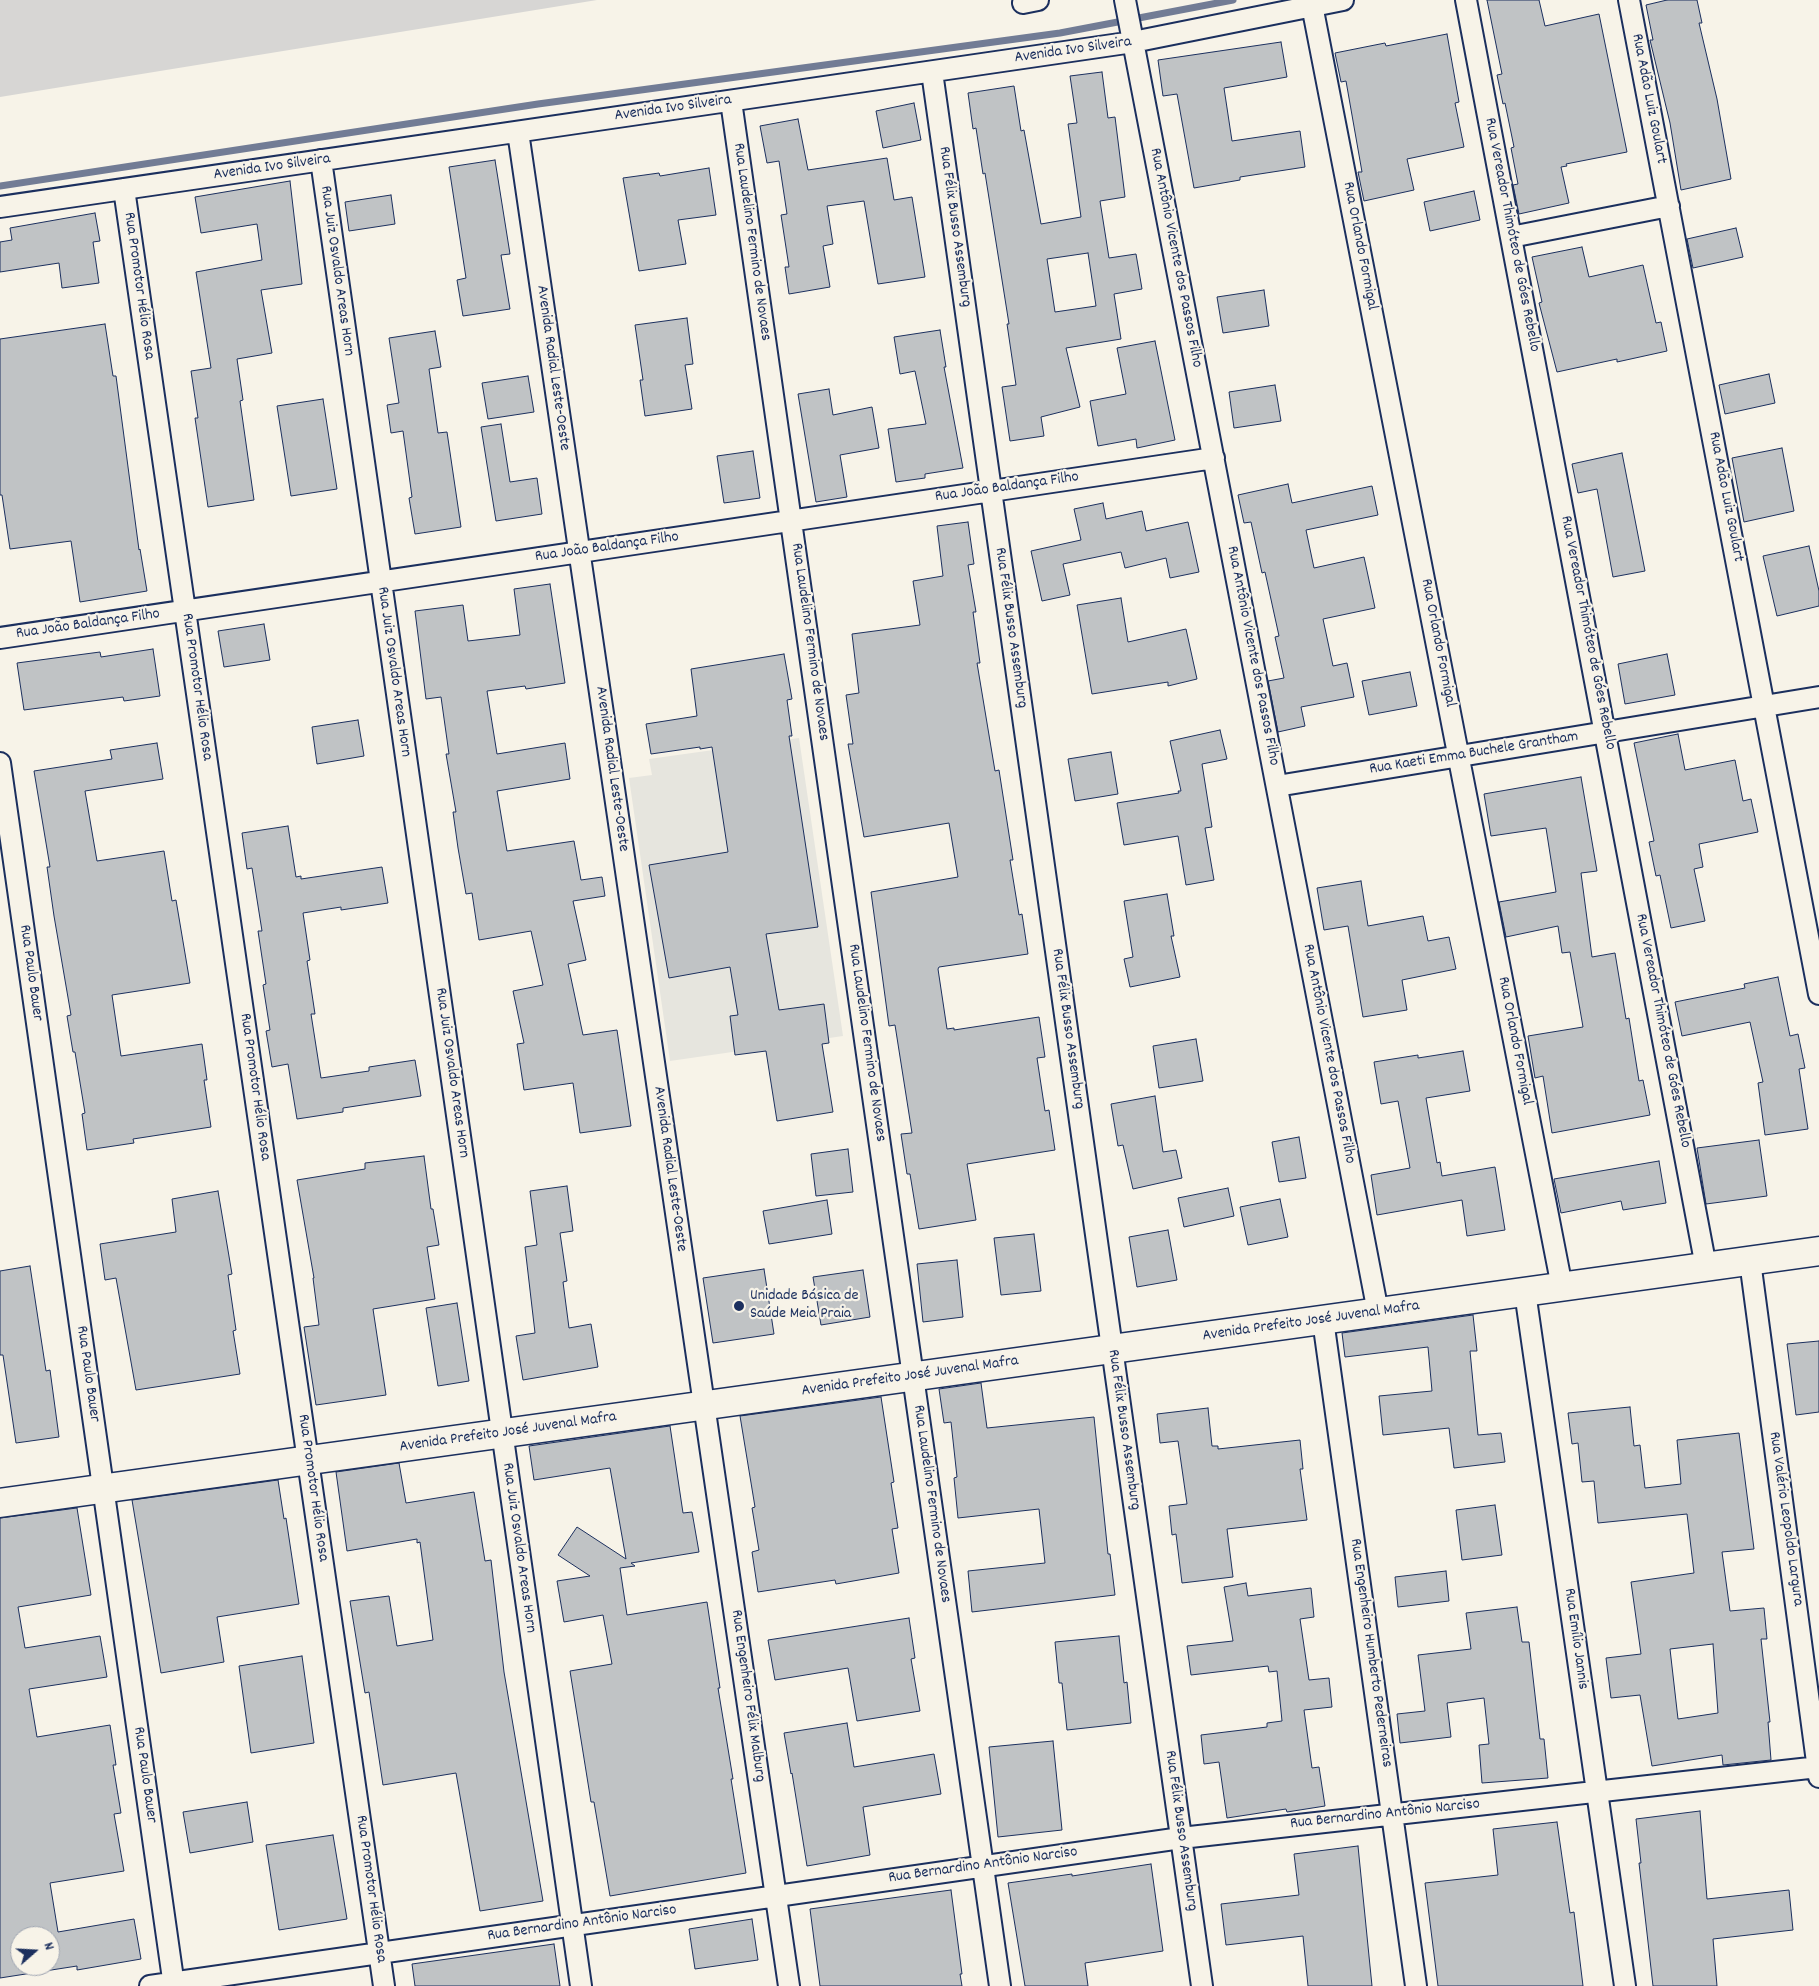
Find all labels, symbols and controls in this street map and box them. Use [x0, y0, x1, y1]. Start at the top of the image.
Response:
street label: Rua Adão Luiz Goulart [1626, 32, 1670, 166]
street label: Avenida Ivo Silveira [1013, 33, 1133, 69]
street label: Avenida Ivo Silveira [613, 91, 733, 127]
street label: Rua Vereador Thimóteo de Góes Rebello [1479, 116, 1543, 354]
street label: Rua Laudelino Fermino de Novaes [728, 142, 774, 342]
street label: Rua Félix Busso Assemburg [933, 145, 975, 309]
street label: Rua Antônio Vicente dos Passos Filho [1144, 147, 1206, 369]
street label: Avenida Ivo Silveira [212, 150, 332, 186]
street label: Rua Orlando Formigal [1337, 180, 1381, 312]
street label: Rua Juiz Osvaldo Areas Horn [315, 185, 357, 357]
street label: Rua Promotor Hélio Rosa [118, 211, 158, 361]
street label: Avenida Radial Leste-Oeste [531, 284, 573, 452]
street label: Rua Adão Luiz Goulart [1703, 430, 1747, 564]
street label: Rua João Baldança Filho [934, 468, 1080, 508]
street label: Rua Vereador Thimóteo de Góes Rebello [1555, 514, 1619, 752]
street label: Rua João Baldança Filho [534, 528, 680, 568]
street label: Rua Laudelino Fermino de Novaes [786, 542, 832, 742]
street label: Rua Antônio Vicente dos Passos Filho [1221, 545, 1283, 767]
street label: Rua Félix Busso Assemburg [989, 546, 1031, 710]
street label: Rua Orlando Formigal [1415, 577, 1459, 709]
street label: Rua Juiz Osvaldo Areas Horn [372, 586, 414, 758]
street label: Rua João Baldança Filho [15, 605, 161, 645]
street label: Rua Promotor Hélio Rosa [176, 612, 216, 762]
street label: Avenida Radial Leste-Oeste [590, 685, 632, 853]
street label: Rua Kaeti Emma Buchele Grantham [1368, 728, 1580, 780]
street label: Rua Vereador Thimóteo de Góes Rebello [1630, 912, 1694, 1150]
street label: Rua Paulo Bauer [14, 924, 46, 1022]
street label: Rua Laudelino Fermino de Novaes [843, 943, 889, 1143]
street label: Rua Antônio Vicente dos Passos Filho [1297, 943, 1359, 1165]
street label: Rua Félix Busso Assemburg [1046, 947, 1088, 1111]
street label: Rua Orlando Formigal [1492, 975, 1536, 1107]
street label: Rua Juiz Osvaldo Areas Horn [430, 987, 472, 1159]
street label: Rua Promotor Hélio Rosa [234, 1012, 274, 1162]
street label: Avenida Radial Leste-Oeste [648, 1085, 690, 1253]
place label: Unidade Básica de Saúde Meia Praia [750, 1287, 859, 1325]
street label: Avenida Prefeito José Juvenal Mafra [1201, 1297, 1421, 1347]
marker: Unidade Básica de Saúde Meia Praia [732, 1299, 746, 1313]
street label: Rua Paulo Bauer [71, 1325, 103, 1423]
street label: Rua Félix Busso Assemburg [1102, 1348, 1144, 1512]
street label: Avenida Prefeito José Juvenal Mafra [800, 1352, 1020, 1402]
street label: Rua Laudelino Fermino de Novaes [908, 1404, 954, 1604]
street label: Avenida Prefeito José Juvenal Mafra [398, 1408, 618, 1458]
street label: Rua Promotor Hélio Rosa [292, 1413, 332, 1563]
street label: Rua Valério Leopoldo Largura [1763, 1431, 1807, 1607]
street label: Rua Juiz Osvaldo Areas Horn [497, 1462, 539, 1634]
street label: Rua Engenheiro Humberto Pederneiras [1344, 1537, 1396, 1769]
street label: Rua Emílio Jannis [1558, 1587, 1592, 1691]
street label: Rua Engenheiro Félix Malburg [725, 1609, 769, 1783]
street label: Rua Paulo Bauer [128, 1726, 160, 1824]
street label: Rua Félix Busso Assemburg [1159, 1749, 1201, 1913]
street label: Rua Bernardino Antônio Narciso [1289, 1795, 1481, 1835]
street label: Rua Promotor Hélio Rosa [350, 1814, 390, 1964]
street label: Rua Bernardino Antônio Narciso [887, 1843, 1079, 1889]
street label: Rua Bernardino Antônio Narciso [486, 1901, 678, 1947]
north arrow [10, 1926, 60, 1976]
text: N [38, 1940, 59, 1953]

